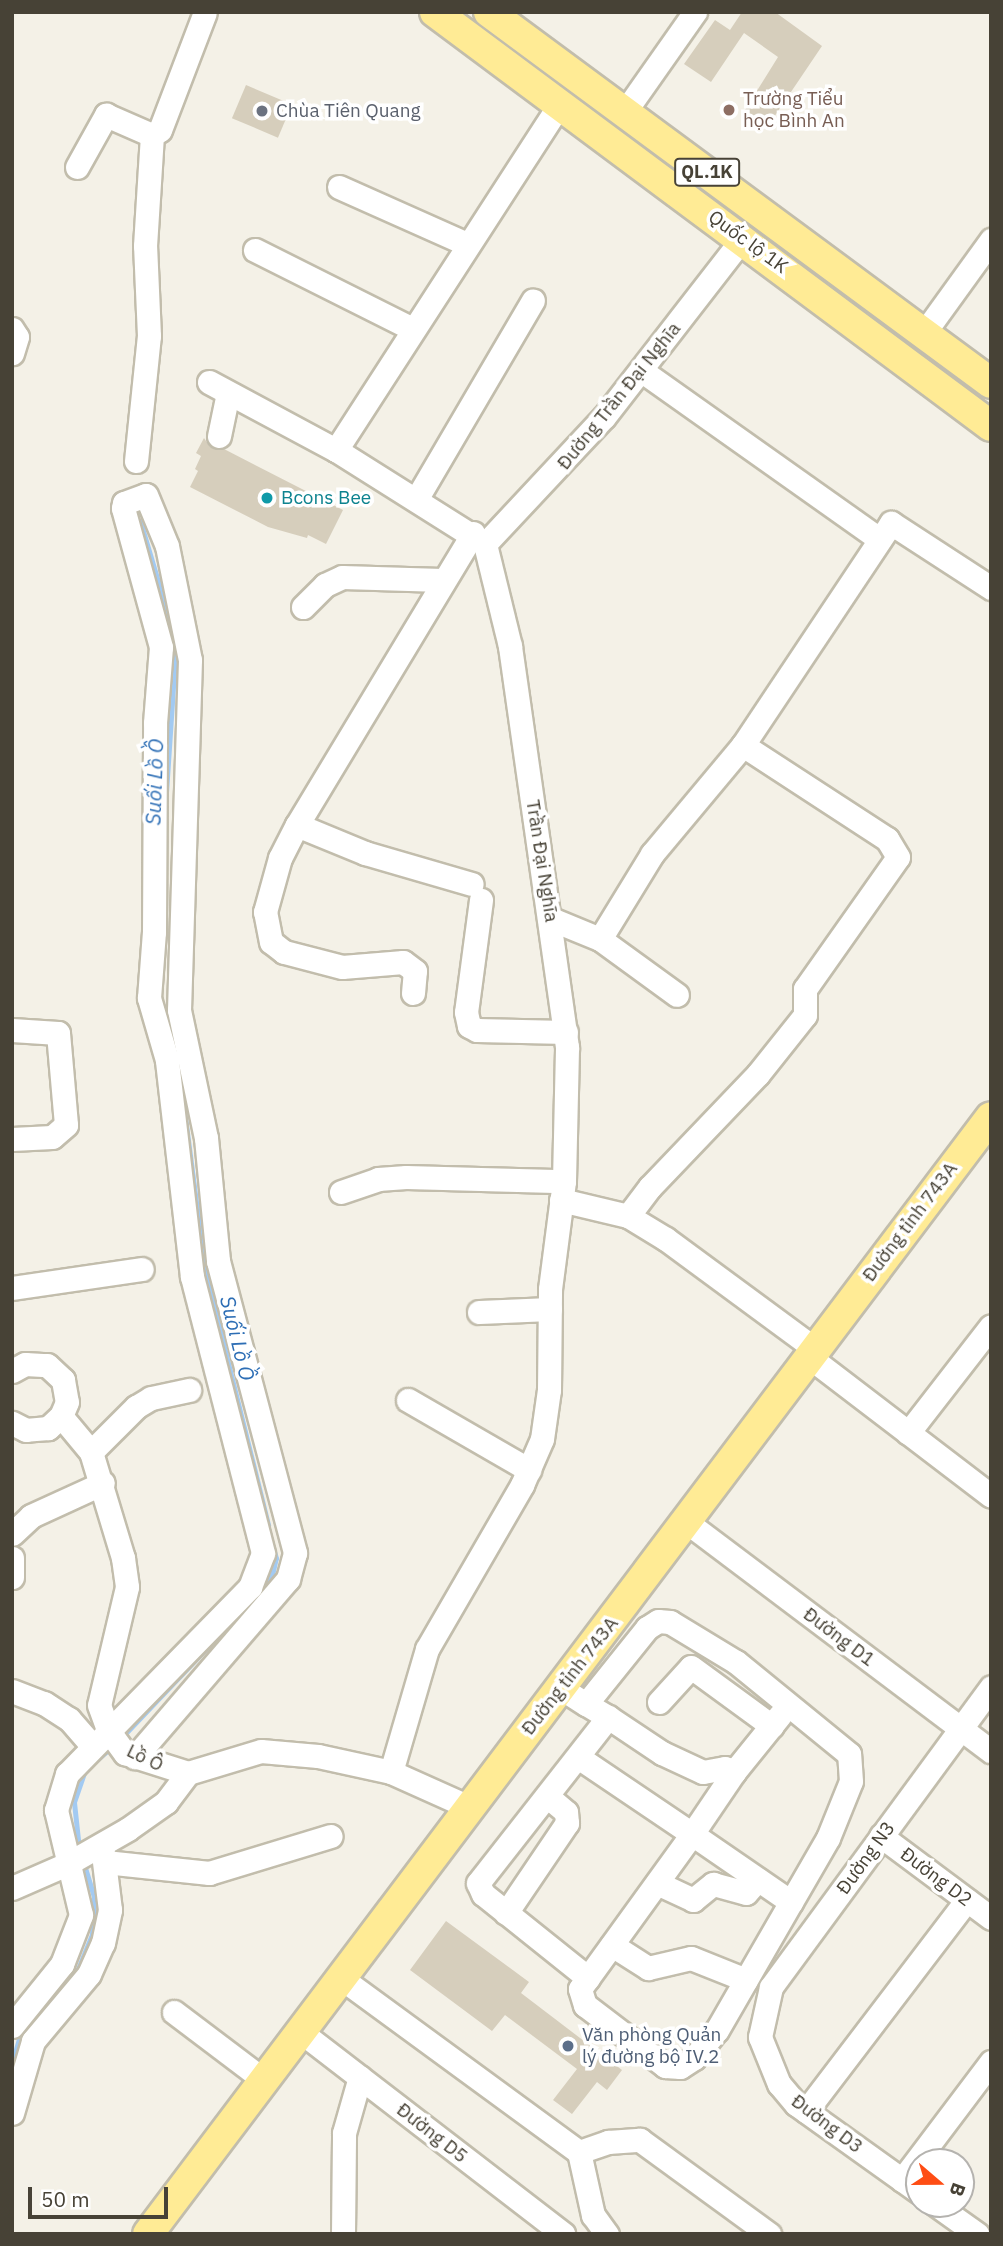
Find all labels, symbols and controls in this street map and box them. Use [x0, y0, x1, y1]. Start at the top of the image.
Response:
place label: Trường Tiểu học Bình An [743, 88, 845, 132]
place label: Chùa Tiên Quang [276, 100, 421, 122]
marker: Trường Tiểu học Bình An [721, 102, 737, 118]
marker: Chùa Tiên Quang [254, 103, 270, 119]
road number: QL.1K [674, 158, 740, 187]
street label: Quốc lộ 1K [704, 206, 792, 278]
street label: Đường Trần Đại Nghĩa [552, 318, 686, 474]
place label: Bcons Bee [281, 487, 371, 509]
marker: Bcons Bee [259, 490, 275, 506]
water label: Suối Lồ Ồ [140, 738, 168, 826]
street label: Trần Đại Nghĩa [521, 798, 563, 924]
street label: Đường tỉnh 743A [858, 1158, 962, 1286]
water label: Suối Lồ Ồ [215, 1293, 261, 1383]
street label: Đường D1 [799, 1603, 879, 1671]
street label: Đường tỉnh 743A [517, 1612, 623, 1740]
street label: Lồ Ô [123, 1739, 167, 1777]
street label: Đường N3 [832, 1817, 900, 1899]
street label: Đường D2 [896, 1843, 976, 1911]
place label: Văn phòng Quản lý đường bộ IV.2 [582, 2024, 721, 2068]
marker: Văn phòng Quản lý đường bộ IV.2 [560, 2038, 576, 2054]
street label: Đường D3 [787, 2090, 867, 2158]
street label: Đường D5 [392, 2098, 472, 2168]
north arrow [905, 2148, 975, 2218]
scale bar [32, 2172, 172, 2216]
text: B [944, 2179, 971, 2200]
text: 50 m [41, 2185, 90, 2213]

